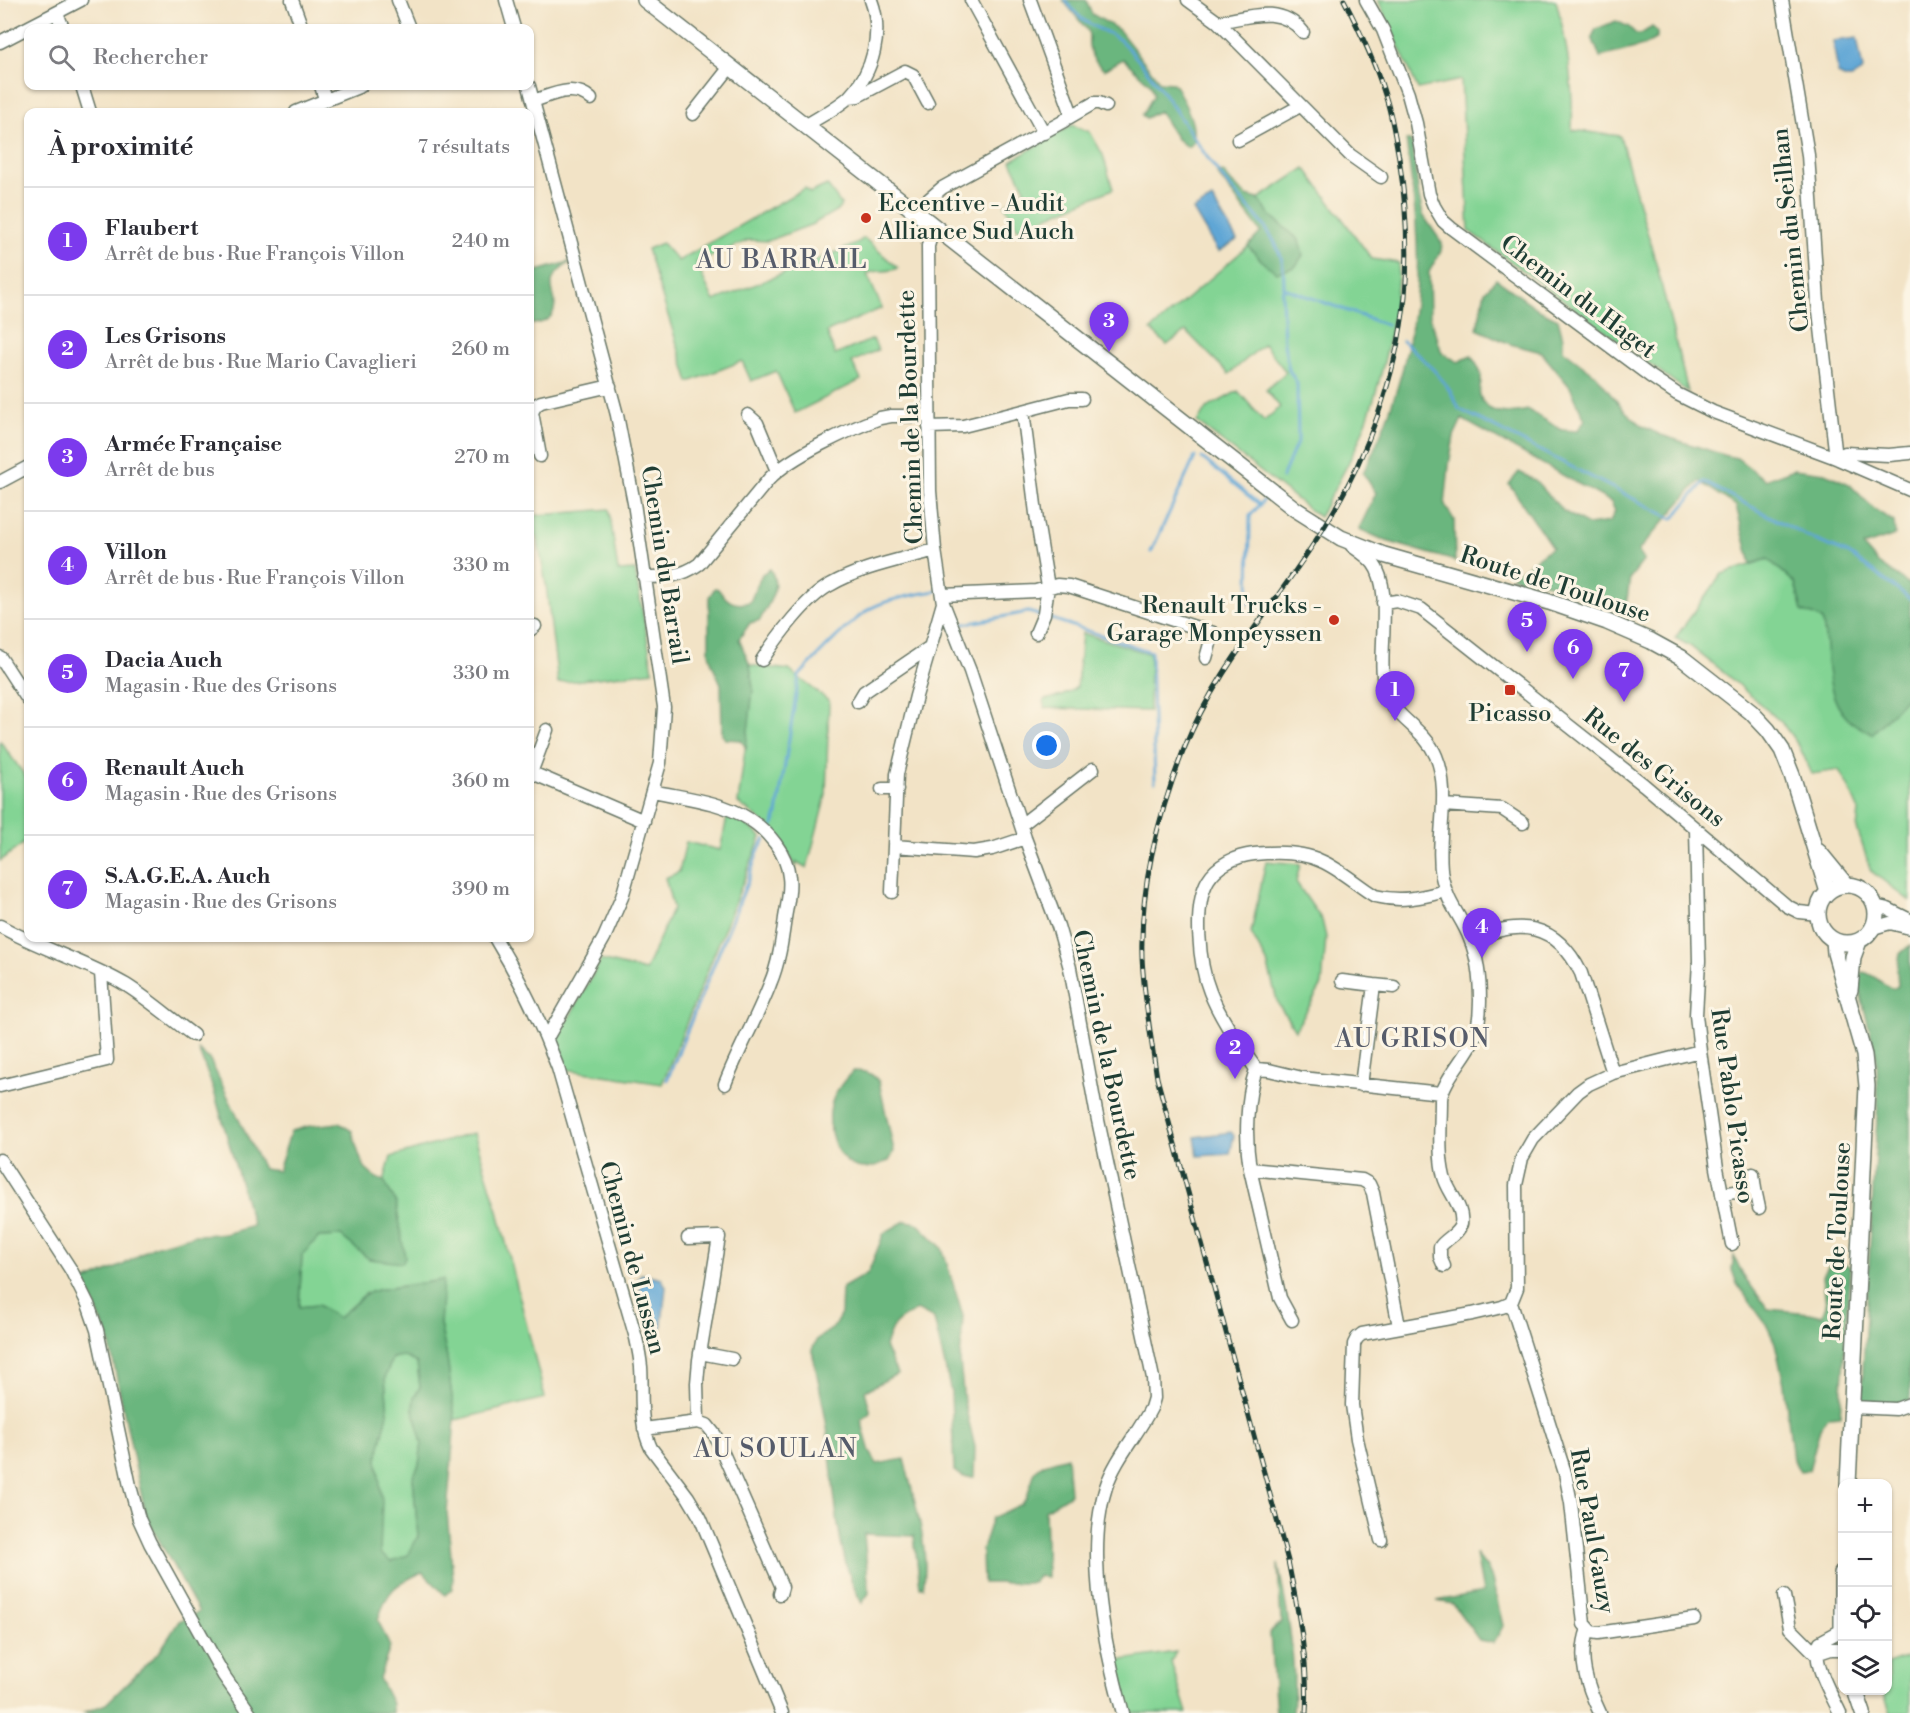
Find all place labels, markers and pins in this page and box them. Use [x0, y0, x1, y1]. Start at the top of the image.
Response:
place label: Eccentive - Audit Alliance Sud Auch [877, 189, 1074, 247]
marker: Eccentive - Audit Alliance Sud Auch [859, 211, 873, 225]
pin: 3 [1090, 302, 1128, 352]
place label: Renault Trucks - Garage Monpeyssen [1107, 591, 1322, 649]
pin: 5 [1508, 602, 1546, 652]
marker: Renault Trucks - Garage Monpeyssen [1327, 613, 1341, 627]
pin: 6 [1554, 630, 1592, 679]
pin: 7 [1604, 652, 1644, 702]
pin: 1 [1376, 672, 1414, 721]
marker: Picasso [1503, 683, 1517, 697]
place label: Picasso [1468, 699, 1552, 729]
pin: 4 [1462, 908, 1502, 958]
pin: 2 [1216, 1030, 1254, 1079]

